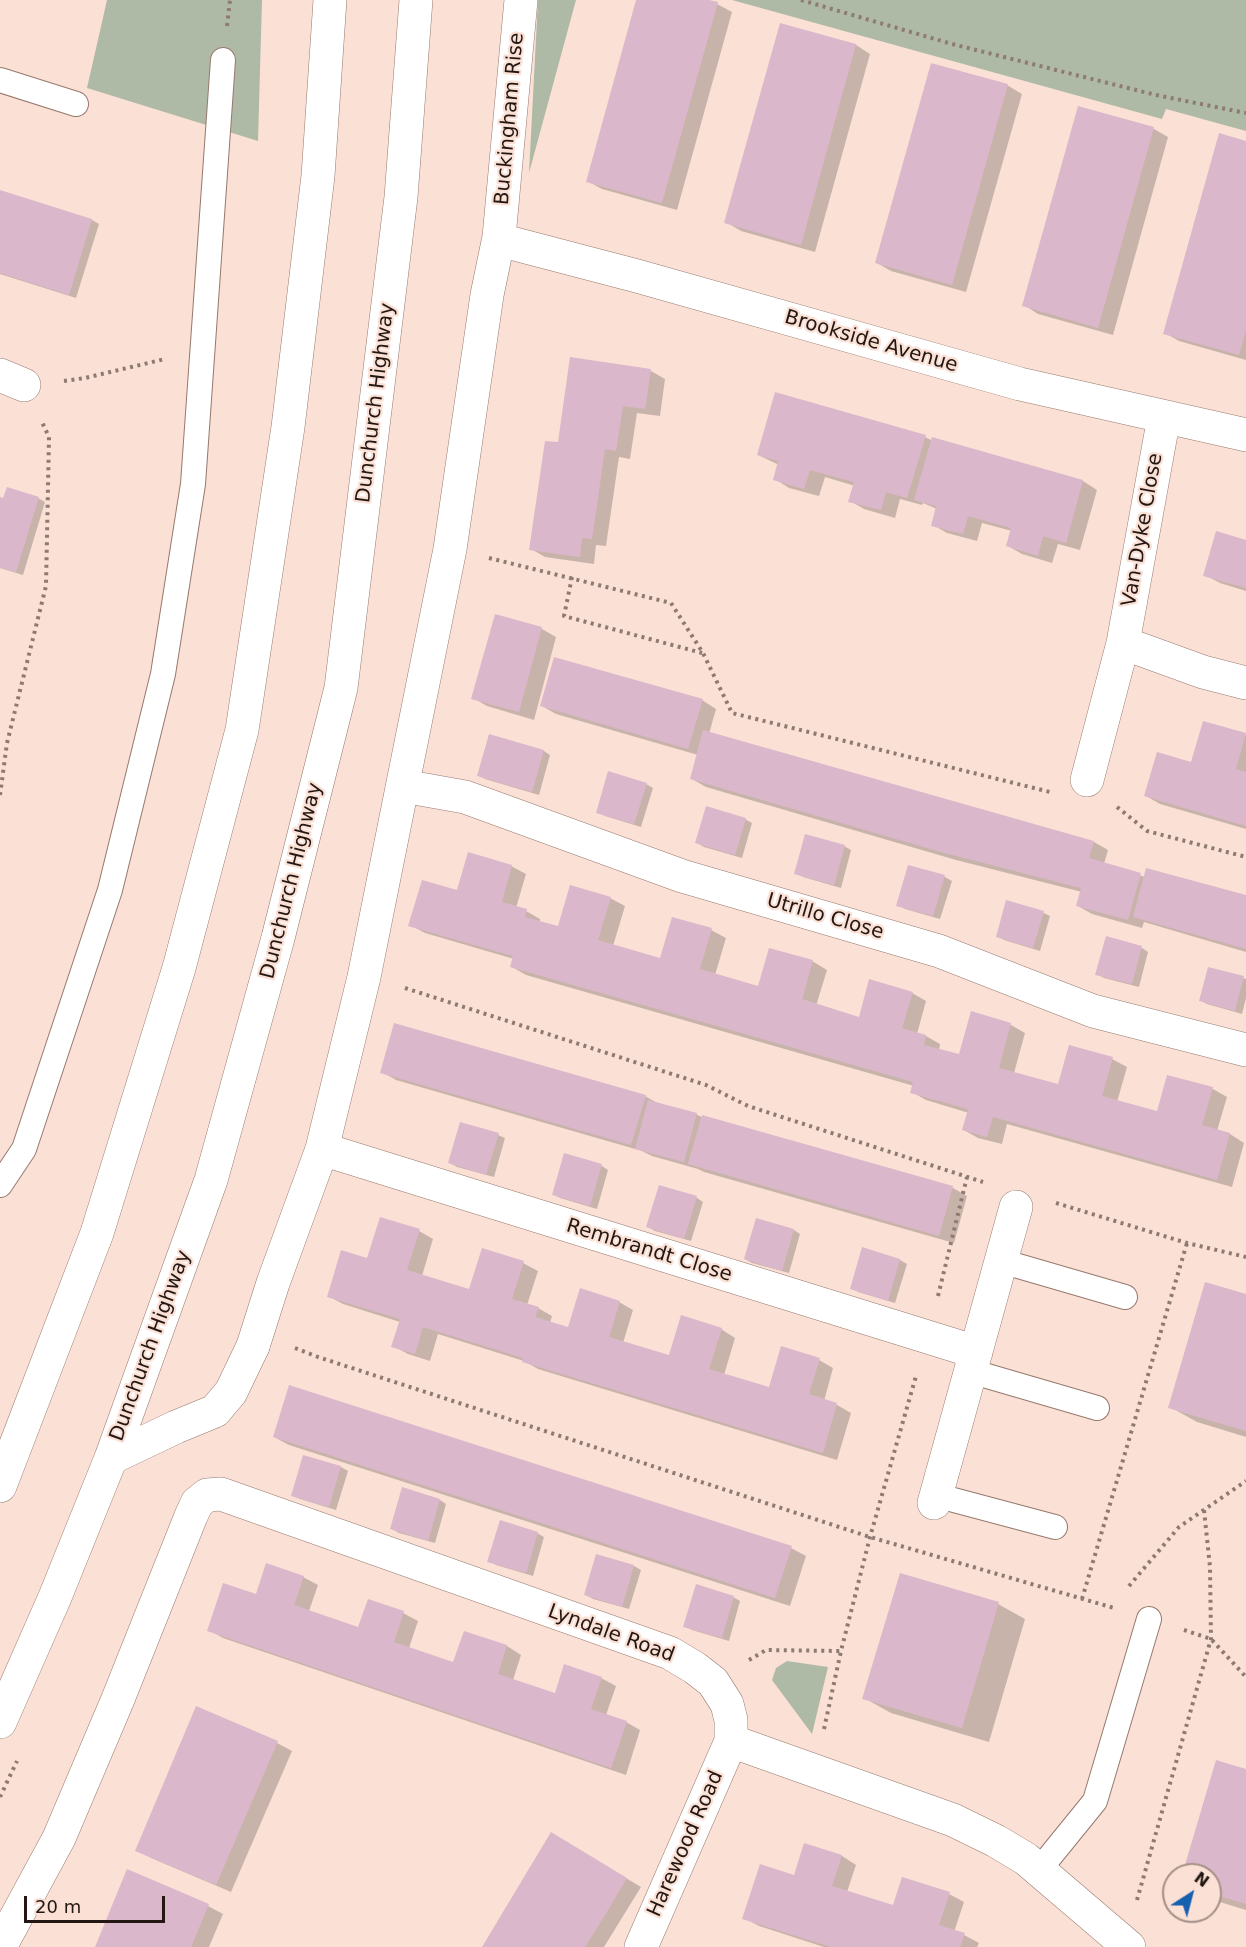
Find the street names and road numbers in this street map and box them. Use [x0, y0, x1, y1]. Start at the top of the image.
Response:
street label: Buckingham Rise [491, 32, 529, 206]
street label: Dunchurch Highway [352, 302, 400, 504]
street label: Brookside Avenue [782, 306, 960, 378]
street label: Van-Dyke Close [1118, 451, 1168, 609]
street label: Dunchurch Highway [256, 780, 328, 982]
street label: Utrillo Close [764, 889, 886, 945]
street label: Rembrandt Close [563, 1214, 735, 1288]
street label: Dunchurch Highway [105, 1247, 197, 1445]
street label: Lyndale Road [544, 1600, 678, 1668]
street label: Harewood Road [643, 1767, 729, 1921]

